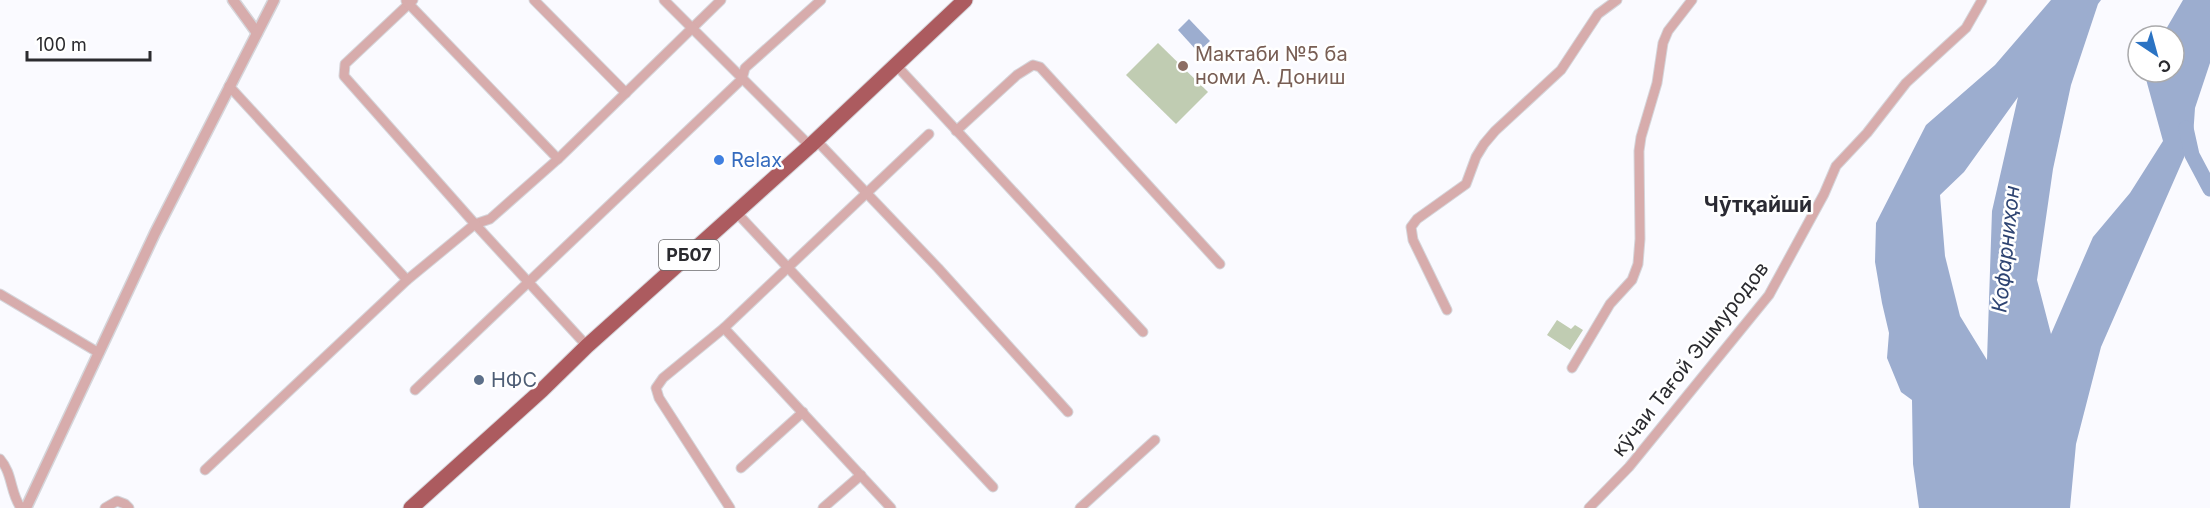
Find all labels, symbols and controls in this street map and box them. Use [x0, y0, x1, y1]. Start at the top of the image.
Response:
scale bar [27, 24, 150, 62]
north arrow [2126, 24, 2186, 84]
text: 100 m [36, 34, 87, 55]
place label: Мактаби №5 ба номи А. Дониш [1195, 42, 1348, 89]
text: С [2154, 55, 2175, 78]
marker: Мактаби №5 ба номи А. Дониш [1176, 59, 1190, 73]
place label: Relax [731, 148, 782, 172]
marker: Relax [712, 153, 726, 167]
water label: Кофарниҳон [1986, 184, 2025, 314]
district label: Чӯтқайшӣ [1704, 192, 1812, 217]
road number: РБ07 [659, 240, 719, 270]
street label: кӯчаи Тағой Эшмуродов [1607, 257, 1773, 461]
place label: НФС [491, 368, 537, 392]
marker: НФС [472, 373, 486, 387]

